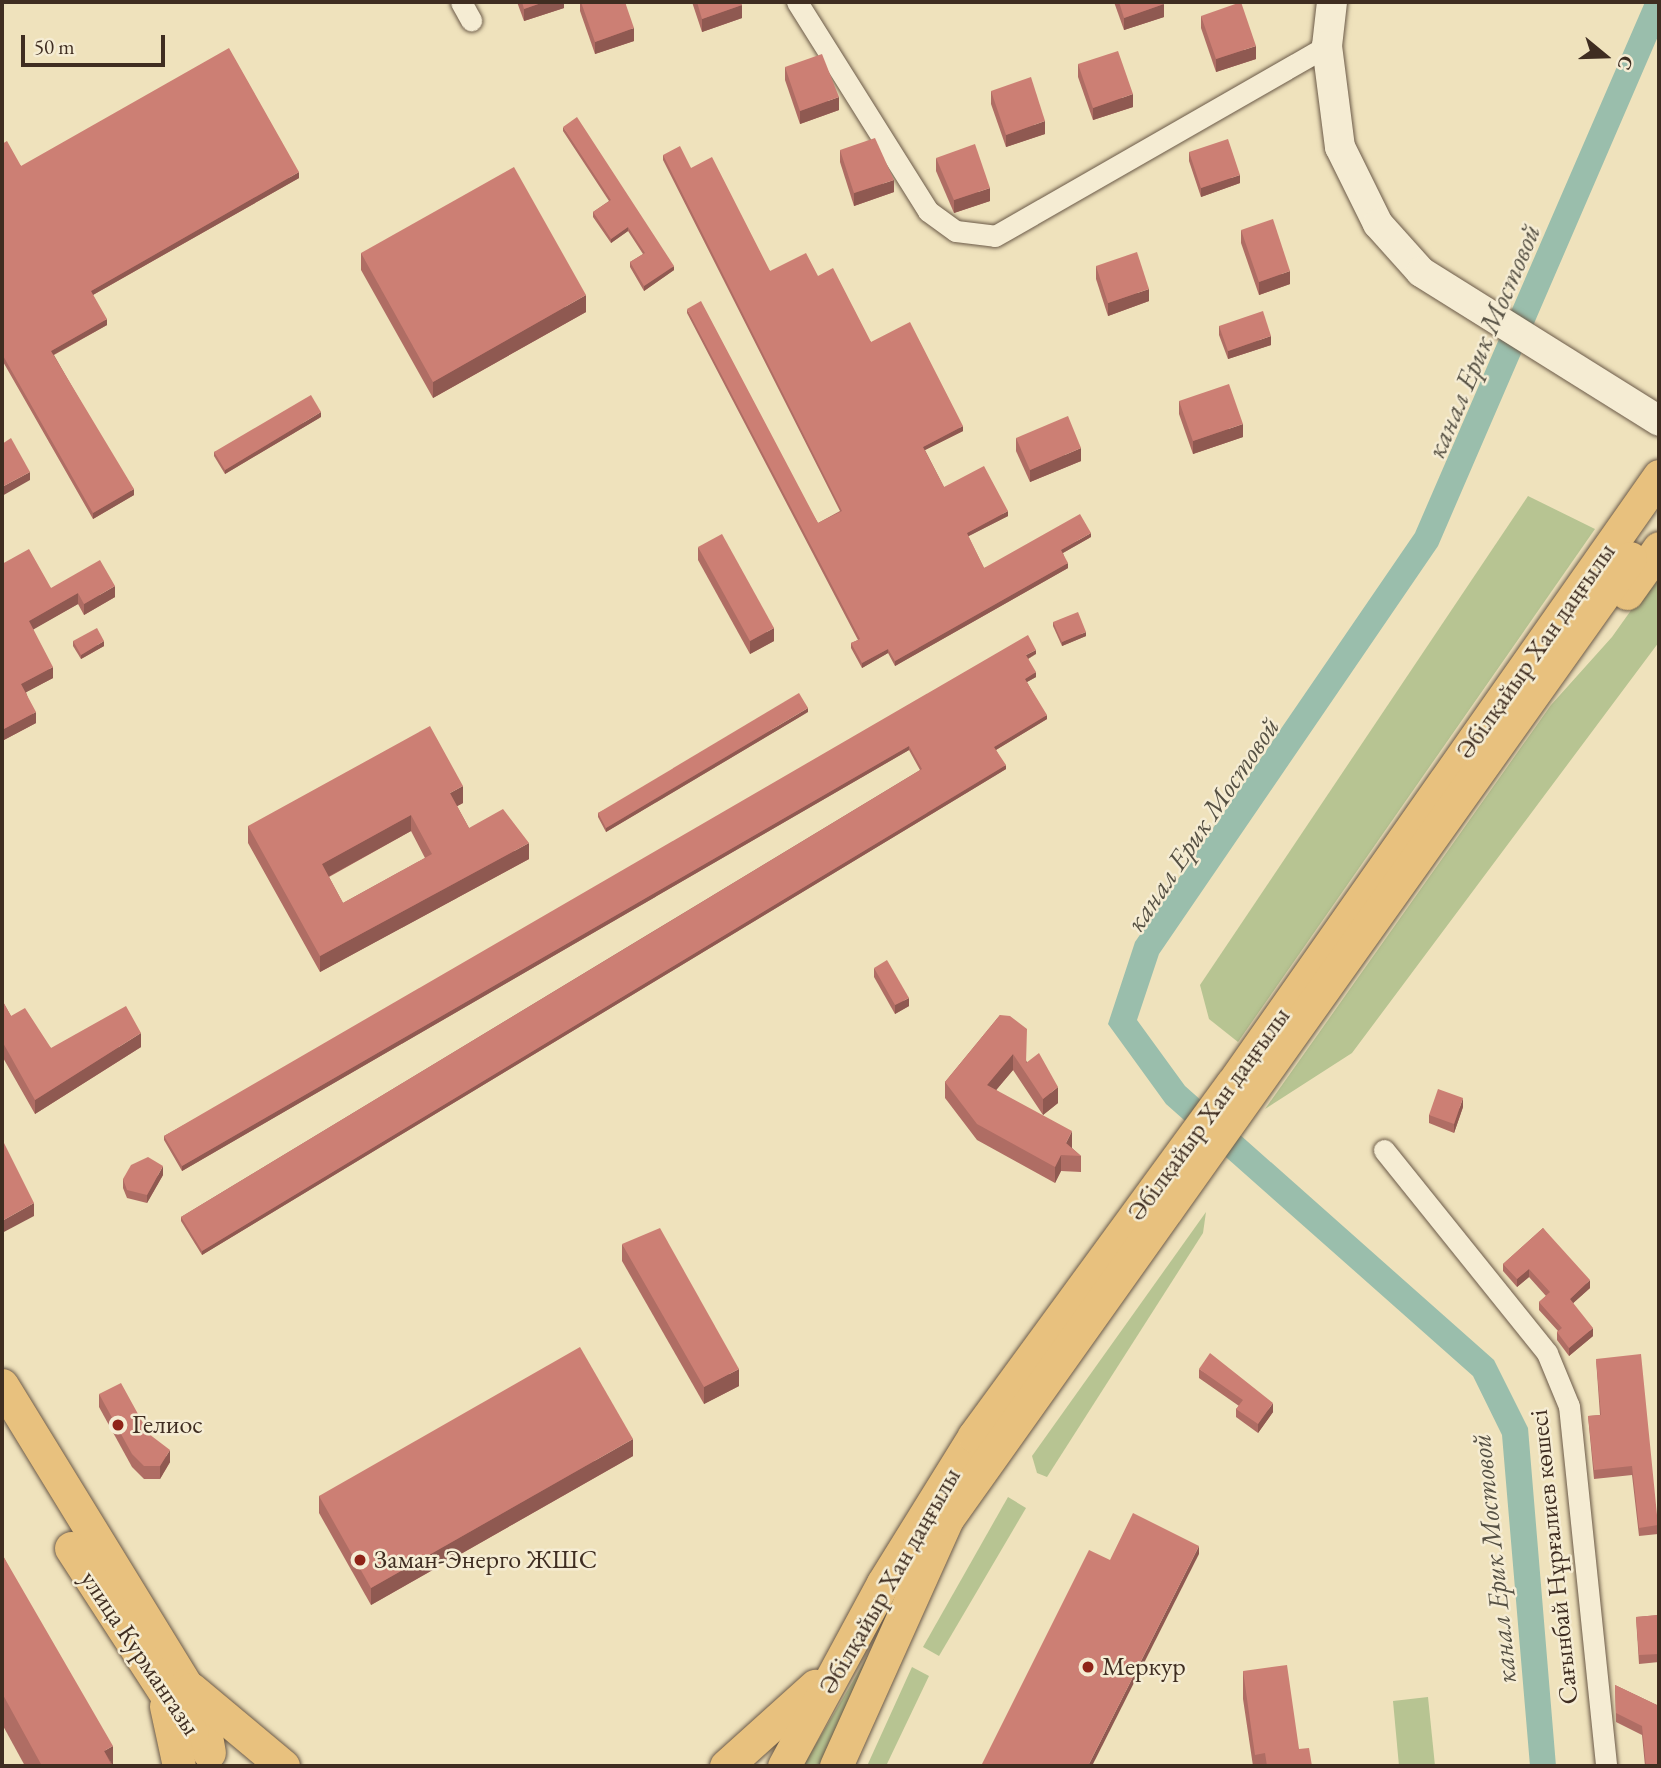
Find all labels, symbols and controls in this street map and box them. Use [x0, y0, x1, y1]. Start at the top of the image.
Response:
scale bar [24, 21, 168, 65]
north arrow [1570, 21, 1640, 91]
text: 50 m [34, 33, 75, 60]
text: С [1611, 53, 1639, 73]
water label: канал Ерик Мостовой [1418, 219, 1548, 463]
street label: Әбілқайыр Хан даңғылы [1450, 537, 1622, 765]
water label: канал Ерик Мостовой [1118, 711, 1286, 937]
street label: Әбілқайыр Хан даңғылы [1121, 1001, 1297, 1227]
street label: Сағынбай Нұрғалиев көшесі [1523, 1408, 1585, 1706]
place label: Гелиос [132, 1409, 203, 1441]
marker: Гелиос [110, 1417, 126, 1433]
water label: канал Ерик Мостовой [1463, 1432, 1523, 1686]
street label: Әбілқайыр Хан даңғылы [813, 1462, 967, 1700]
place label: Заман-Энерго ЖШС [374, 1544, 597, 1576]
marker: Заман-Энерго ЖШС [352, 1552, 368, 1568]
street label: улица Курмангазы [73, 1565, 207, 1741]
place label: Меркур [1102, 1651, 1186, 1683]
marker: Меркур [1080, 1659, 1096, 1675]

